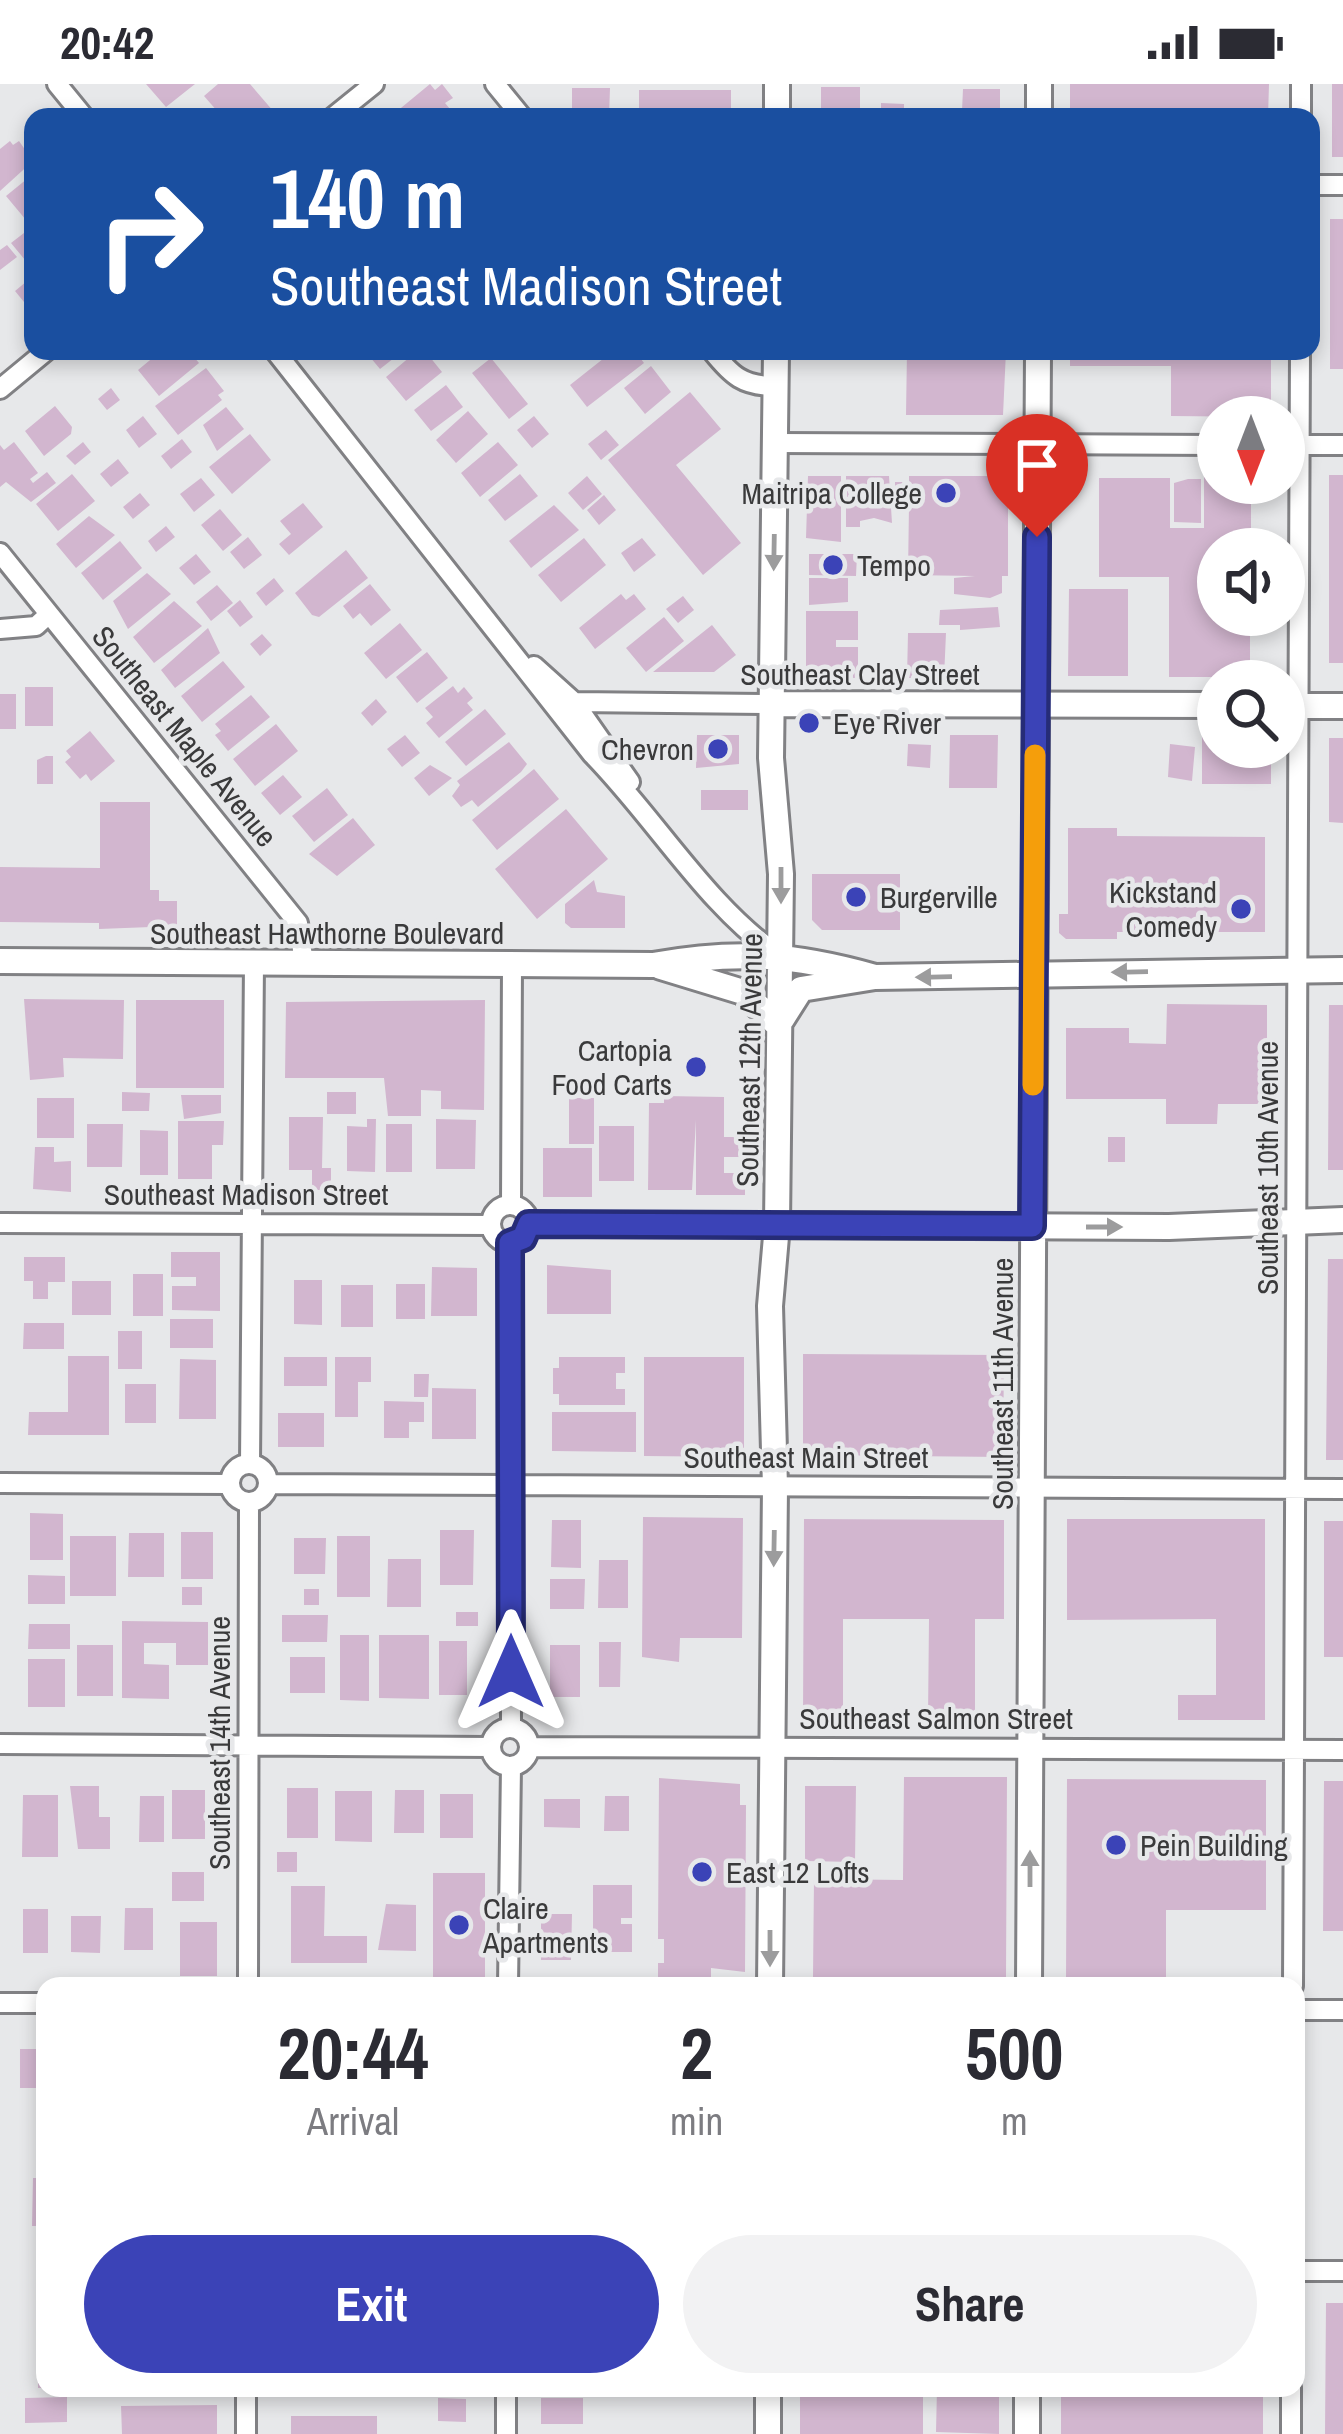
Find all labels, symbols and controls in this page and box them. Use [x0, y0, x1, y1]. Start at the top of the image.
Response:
text: 20:42 [60, 12, 154, 73]
text: 140 m [270, 141, 465, 254]
icon: right [72, 156, 228, 312]
text: Southeast Madison Street [270, 249, 782, 322]
north arrow [1197, 396, 1305, 504]
map controls [1197, 396, 1305, 768]
pin [986, 414, 1088, 537]
icon: arrive [1004, 432, 1070, 498]
place label: Maitripa College [742, 473, 922, 513]
marker: Maitripa College [933, 480, 959, 506]
button: sound [1197, 528, 1305, 636]
one-way arrow [765, 534, 784, 572]
place label: Tempo [857, 545, 931, 585]
marker: Tempo [820, 552, 846, 578]
street label: Southeast Maple Avenue [84, 617, 286, 855]
street label: Southeast Clay Street [740, 654, 980, 694]
button: search [1197, 660, 1305, 768]
place label: Eye River [833, 703, 942, 743]
marker: Eye River [796, 710, 822, 736]
place label: Chevron [601, 729, 694, 769]
marker: Chevron [705, 736, 731, 762]
one-way arrow [771, 867, 790, 905]
place label: Kickstand Comedy [1109, 872, 1218, 946]
place label: Burgerville [880, 877, 998, 917]
marker: Burgerville [843, 884, 869, 910]
marker: Kickstand Comedy [1228, 896, 1254, 922]
street label: Southeast Hawthorne Boulevard [150, 913, 504, 953]
street label: Southeast 12th Avenue [727, 933, 771, 1187]
one-way arrow [1110, 963, 1148, 982]
one-way arrow [914, 967, 952, 987]
place label: Cartopia Food Carts [552, 1030, 672, 1104]
street label: Southeast 10th Avenue [1247, 1041, 1287, 1295]
marker: Cartopia Food Carts [683, 1054, 709, 1080]
street label: Southeast Madison Street [104, 1174, 388, 1214]
one-way arrow [1086, 1217, 1124, 1237]
street label: Southeast 11th Avenue [982, 1258, 1022, 1510]
street label: Southeast Main Street [684, 1437, 929, 1477]
one-way arrow [764, 1530, 783, 1568]
position arrow [448, 1609, 574, 1735]
street label: Southeast 14th Avenue [199, 1616, 239, 1870]
street label: Southeast Salmon Street [799, 1698, 1073, 1738]
place label: Pein Building [1140, 1825, 1288, 1865]
marker: Pein Building [1103, 1832, 1129, 1858]
one-way arrow [1020, 1849, 1039, 1887]
place label: East 12 Lofts [726, 1852, 870, 1892]
marker: East 12 Lofts [689, 1859, 715, 1885]
place label: Claire Apartments [482, 1888, 609, 1962]
marker: Claire Apartments [446, 1912, 472, 1938]
one-way arrow [760, 1930, 780, 1968]
text: 20:44 [278, 2004, 429, 2101]
text: 2 [680, 2004, 713, 2101]
text: 500 [965, 2004, 1063, 2101]
text: Arrival [307, 2095, 399, 2147]
text: min [670, 2095, 723, 2147]
text: m [1001, 2095, 1028, 2147]
button: Exit [84, 2235, 659, 2373]
button: Share [683, 2235, 1257, 2373]

